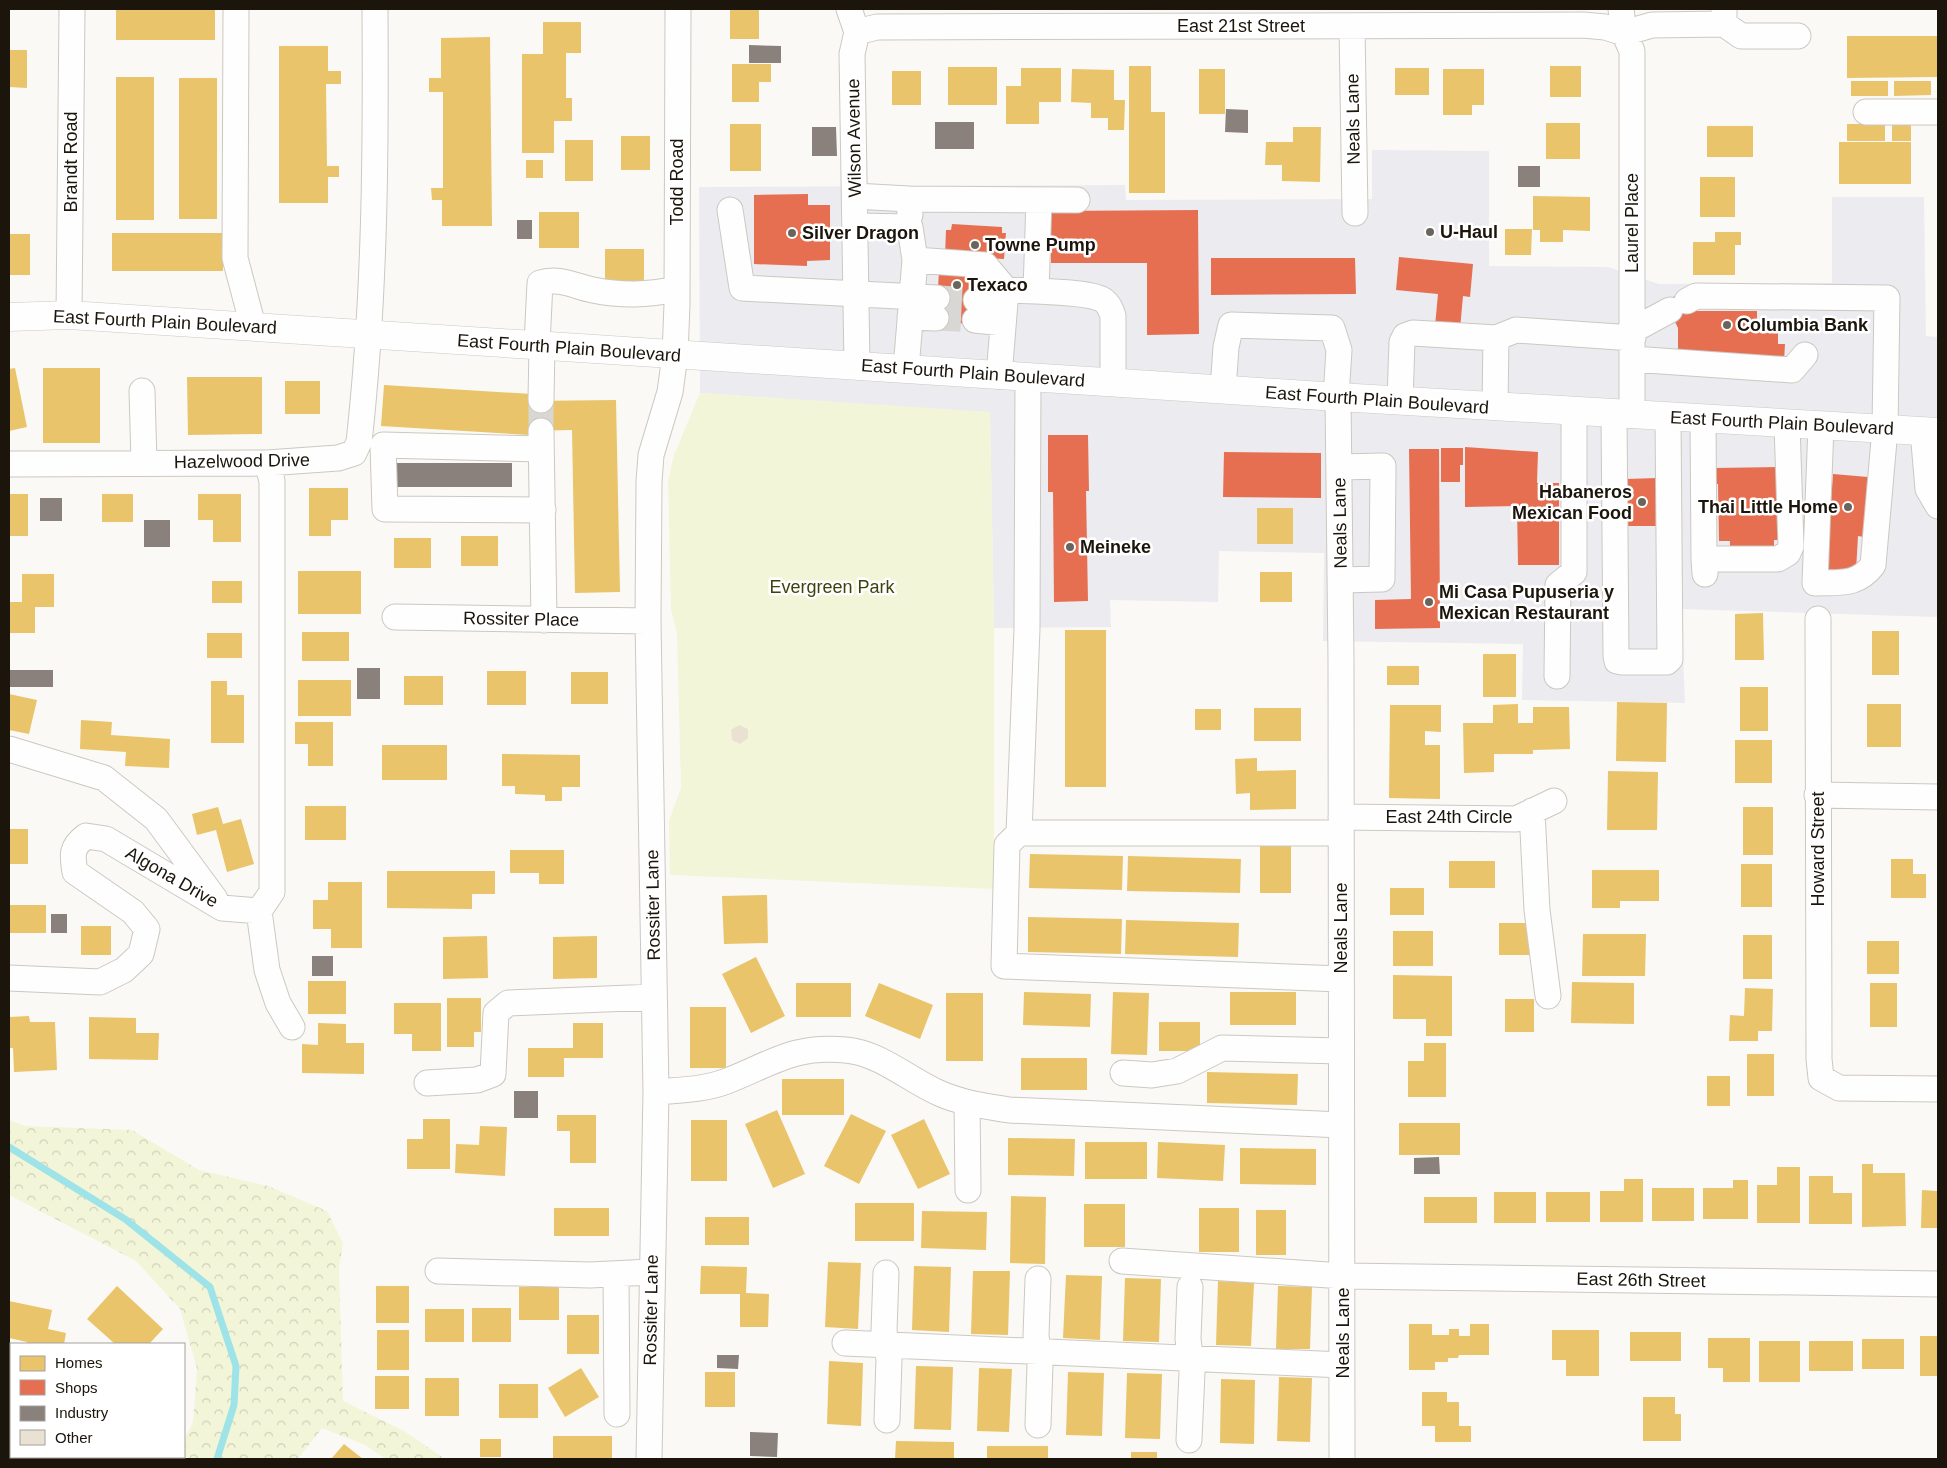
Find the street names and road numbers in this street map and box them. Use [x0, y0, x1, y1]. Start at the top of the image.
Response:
street label: East 21st Street [1177, 16, 1305, 36]
street label: Neals Lane [1342, 73, 1364, 165]
street label: Wilson Avenue [843, 78, 865, 198]
street label: Brandt Road [61, 111, 81, 213]
street label: Todd Road [667, 138, 687, 226]
street label: Laurel Place [1622, 173, 1642, 273]
street label: East Fourth Plain Boulevard [53, 306, 277, 338]
street label: East Fourth Plain Boulevard [457, 330, 681, 366]
street label: East Fourth Plain Boulevard [861, 355, 1085, 391]
street label: East Fourth Plain Boulevard [1265, 382, 1489, 418]
street label: East Fourth Plain Boulevard [1670, 407, 1894, 439]
street label: Hazelwood Drive [174, 450, 310, 472]
street label: Neals Lane [1329, 477, 1351, 569]
street label: Rossiter Place [463, 608, 579, 630]
street label: Howard Street [1808, 791, 1828, 907]
street label: East 24th Circle [1385, 807, 1513, 827]
street label: Algona Drive [122, 843, 222, 911]
street label: Rossiter Lane [642, 849, 664, 961]
street label: Neals Lane [1331, 882, 1351, 974]
street label: Rossiter Lane [640, 1254, 662, 1366]
street label: East 26th Street [1576, 1269, 1706, 1291]
street label: Neals Lane [1333, 1287, 1353, 1379]

